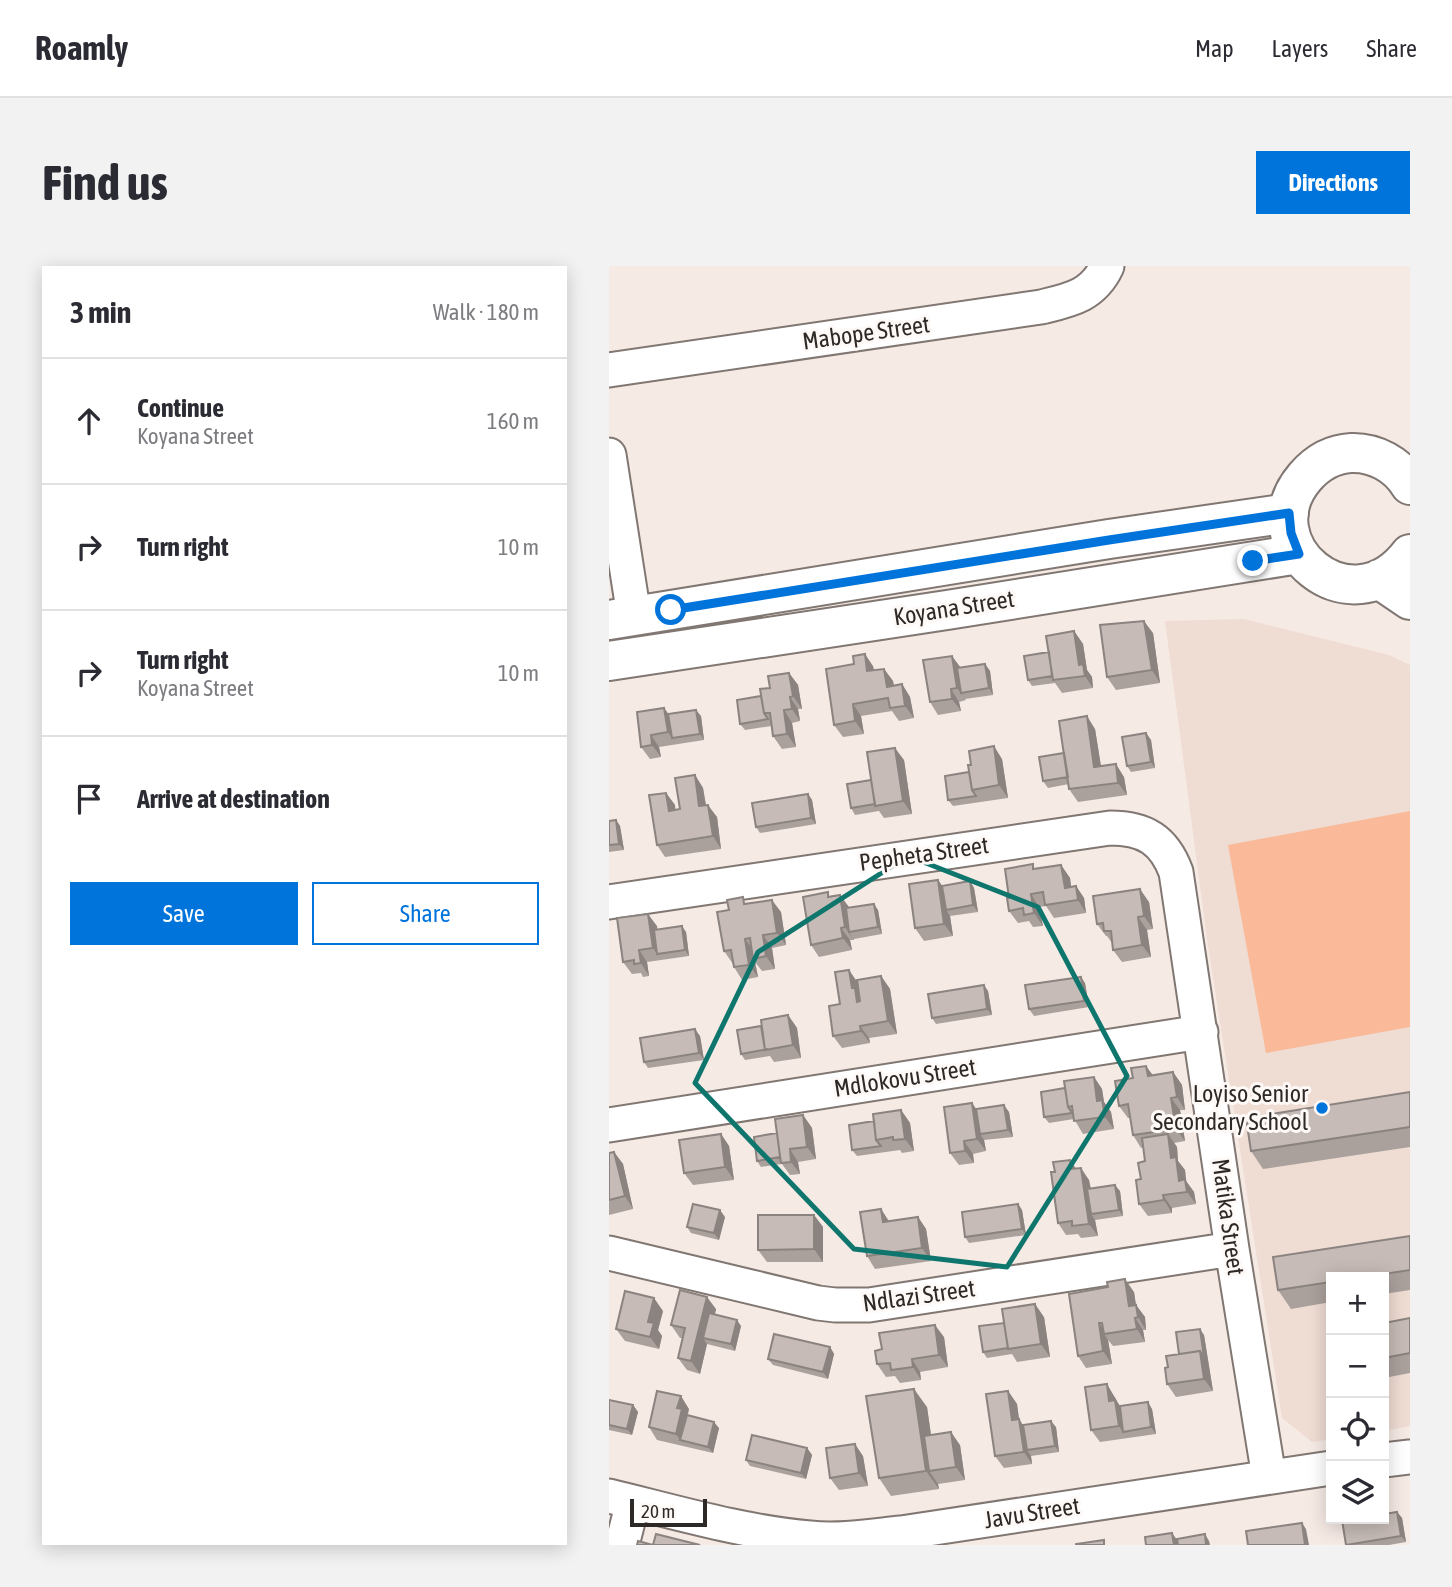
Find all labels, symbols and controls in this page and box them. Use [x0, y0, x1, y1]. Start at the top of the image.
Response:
text: Roamly [35, 29, 128, 67]
text: Map [1195, 35, 1234, 62]
text: Layers [1272, 35, 1328, 62]
text: Share [1366, 35, 1417, 62]
button: Directions [1256, 151, 1410, 214]
text: Find us [42, 154, 168, 210]
text: 3 min [70, 295, 131, 329]
text: Walk · 180 m [433, 299, 539, 325]
street label: Mabope Street [801, 310, 931, 355]
text: Continue [137, 393, 224, 423]
icon: ahead [70, 402, 108, 440]
text: 160 m [487, 408, 539, 434]
text: Koyana Street [137, 423, 254, 449]
icon: right [70, 528, 108, 566]
text: Turn right [137, 532, 228, 562]
text: 10 m [498, 534, 539, 560]
route end [1237, 545, 1268, 576]
street label: Koyana Street [892, 585, 1016, 630]
route start [655, 594, 686, 625]
text: Turn right [137, 645, 228, 675]
icon: right [70, 654, 108, 692]
text: 10 m [498, 660, 539, 686]
text: Koyana Street [137, 675, 254, 701]
icon: arrive [70, 780, 108, 818]
text: Arrive at destination [137, 784, 330, 814]
street label: Pepheta Street [858, 831, 990, 876]
button: Save [70, 882, 298, 945]
button: Share [312, 882, 539, 945]
street label: Mdlokovu Street [832, 1053, 978, 1102]
place label: Loyiso Senior Secondary School [1153, 1080, 1309, 1135]
marker: Loyiso Senior Secondary School [1314, 1100, 1330, 1116]
street label: Matika Street [1207, 1157, 1250, 1277]
map controls [1326, 1272, 1389, 1524]
button: + [1326, 1272, 1389, 1335]
street label: Ndlazi Street [861, 1274, 977, 1317]
button: − [1326, 1335, 1389, 1398]
button: locate [1326, 1398, 1389, 1461]
button: layers [1326, 1461, 1389, 1524]
street label: Javu Street [982, 1492, 1082, 1533]
scale bar [630, 1496, 707, 1528]
text: 20 m [641, 1500, 675, 1522]

